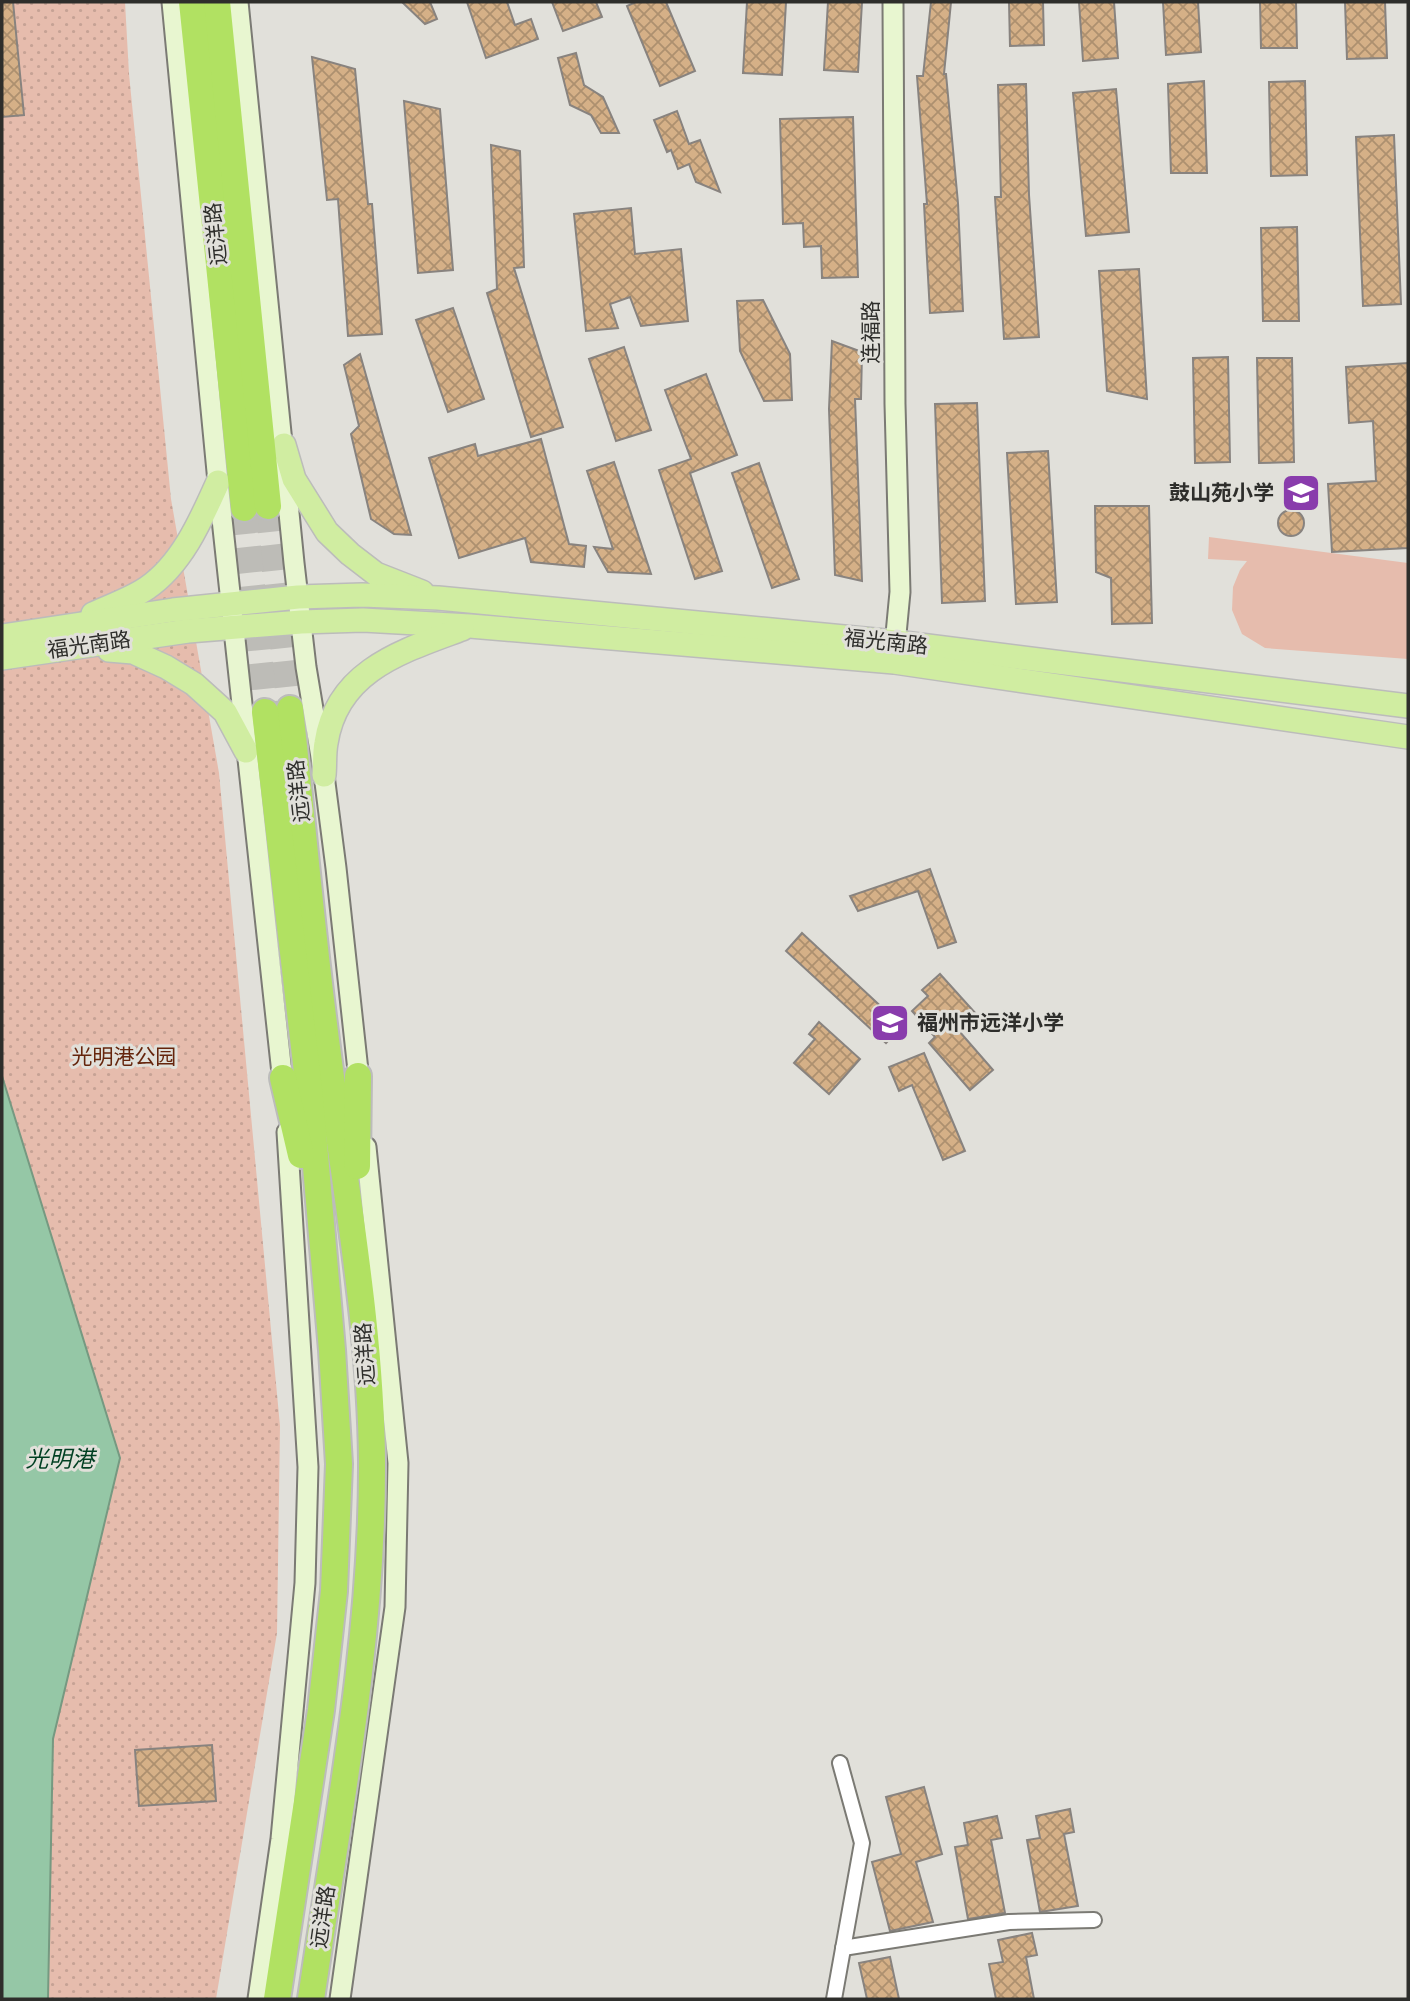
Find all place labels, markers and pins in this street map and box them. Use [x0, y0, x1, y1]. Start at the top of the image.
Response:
school or university icon: 鼓山苑小学 [1280, 472, 1322, 514]
place label: 鼓山苑小学 [1169, 479, 1274, 507]
school or university icon: 福州市远洋小学 [869, 1002, 911, 1044]
place label: 福州市远洋小学 [917, 1009, 1064, 1037]

